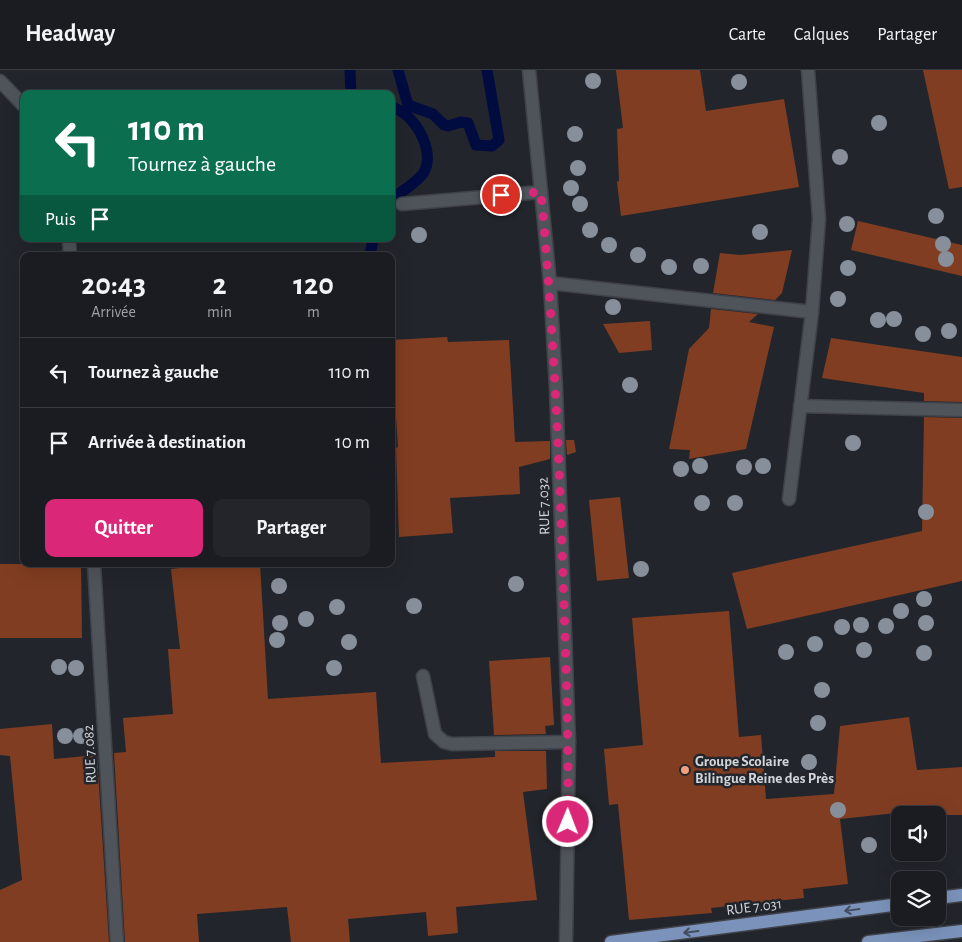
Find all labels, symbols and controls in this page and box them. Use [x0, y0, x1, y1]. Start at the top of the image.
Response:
text: Headway [25, 22, 115, 46]
text: Carte [729, 26, 766, 44]
text: Calques [794, 26, 849, 44]
text: Partager [877, 26, 937, 44]
icon: left [45, 110, 110, 175]
text: 110 m [128, 112, 205, 147]
text: Tournez à gauche [128, 153, 276, 175]
pin [480, 174, 522, 216]
icon: arrive [487, 181, 515, 209]
icon: arrive [86, 205, 114, 233]
text: Puis [45, 210, 76, 229]
text: 20:43 [81, 270, 146, 300]
text: 2 [212, 270, 227, 300]
text: 120 [293, 270, 334, 300]
text: Arrivée [91, 304, 136, 320]
text: min [207, 304, 232, 320]
text: m [307, 304, 320, 320]
icon: left [45, 359, 73, 387]
text: Tournez à gauche [88, 363, 219, 382]
text: 110 m [329, 363, 370, 382]
icon: arrive [45, 429, 73, 457]
text: Arrivée à destination [88, 433, 246, 452]
text: 10 m [335, 433, 370, 452]
street label: RUE 7.032 [535, 477, 553, 535]
button: Quitter [45, 499, 203, 557]
button: Partager [213, 499, 370, 557]
street label: RUE 7.082 [81, 724, 99, 784]
place label: Groupe Scolaire Bilingue Reine des Près [695, 754, 834, 786]
marker: Groupe Scolaire Bilingue Reine des Près [679, 764, 691, 776]
position arrow [541, 795, 593, 847]
map controls [891, 806, 946, 926]
button: sound [891, 806, 946, 861]
button: layers [891, 871, 946, 926]
street label: RUE 7.031 [725, 896, 783, 918]
one-way arrow [844, 906, 860, 916]
one-way arrow [683, 927, 699, 937]

